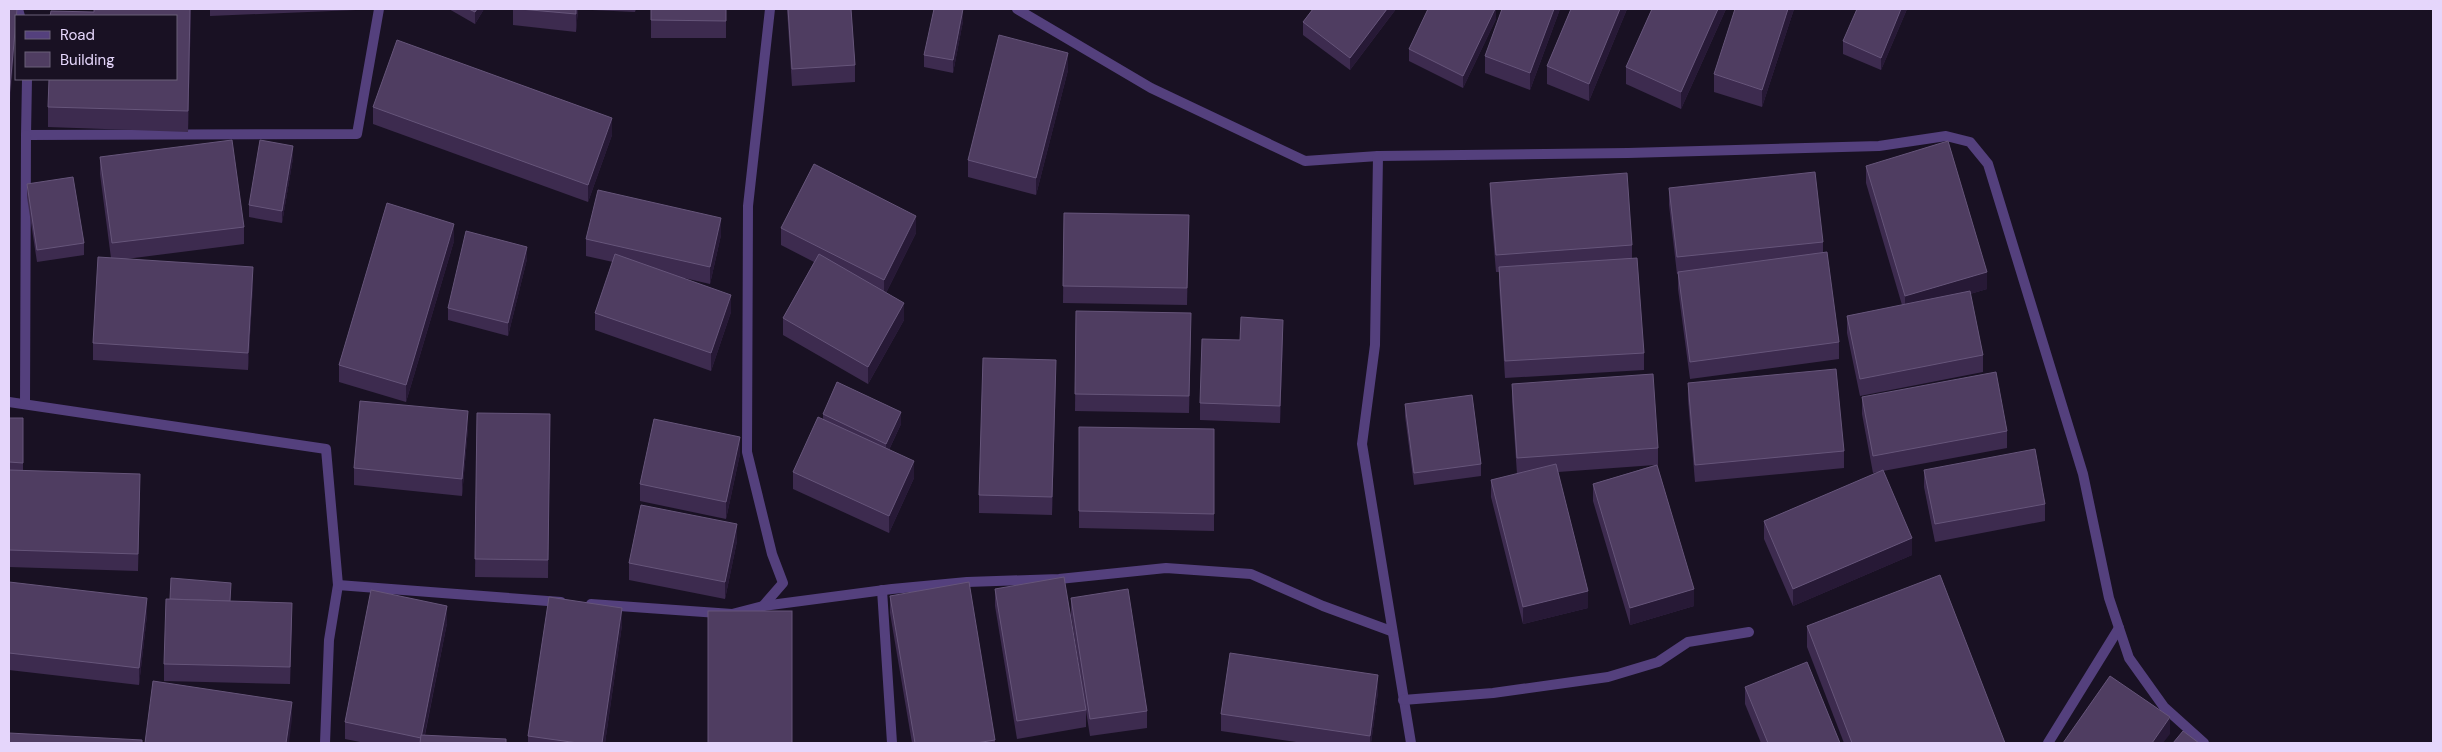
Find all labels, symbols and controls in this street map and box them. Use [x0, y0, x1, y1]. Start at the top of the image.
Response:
legend [15, 15, 178, 80]
text: Road [60, 25, 95, 45]
text: Building [60, 50, 115, 70]

